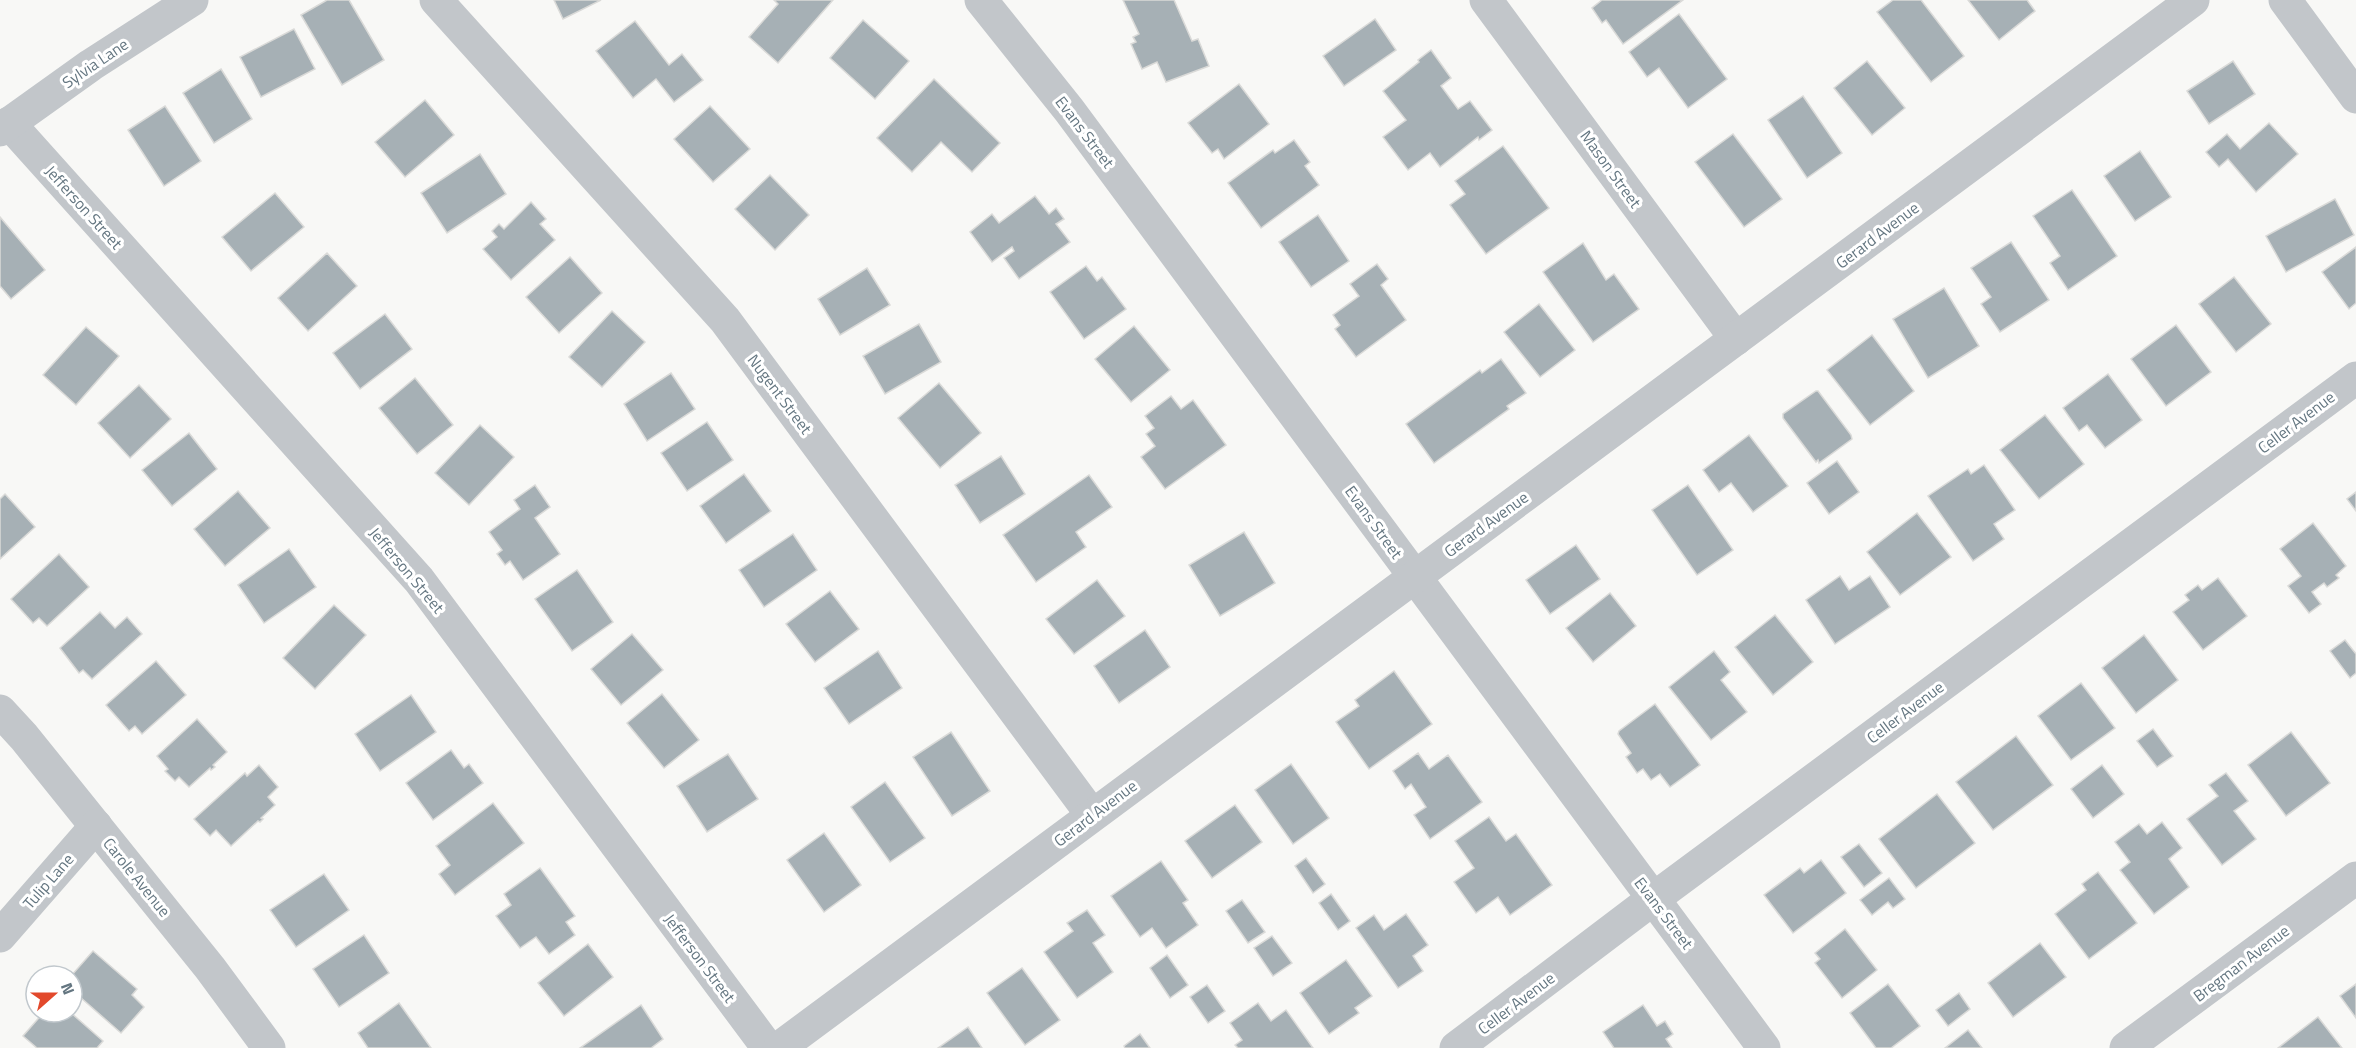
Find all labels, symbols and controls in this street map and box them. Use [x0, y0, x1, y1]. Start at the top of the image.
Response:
street label: Sylvia Lane [57, 32, 133, 94]
street label: Evans Street [1050, 91, 1120, 173]
street label: Mason Street [1575, 125, 1648, 213]
street label: Jefferson Street [40, 160, 129, 255]
street label: Gerard Avenue [1830, 196, 1924, 274]
street label: Nugent Street [742, 349, 818, 439]
street label: Celler Avenue [2252, 385, 2340, 459]
street label: Evans Street [1339, 481, 1409, 564]
street label: Gerard Avenue [1439, 485, 1533, 563]
street label: Jefferson Street [364, 522, 450, 619]
street label: Celler Avenue [1861, 675, 1949, 749]
street label: Gerard Avenue [1048, 774, 1142, 852]
street label: Carole Avenue [98, 832, 176, 922]
street label: Tulip Lane [17, 848, 79, 914]
street label: Evans Street [1629, 872, 1699, 954]
street label: Jefferson Street [659, 908, 742, 1008]
street label: Bregman Avenue [2188, 919, 2294, 1007]
north arrow [24, 964, 84, 1024]
street label: Celler Avenue [1472, 966, 1560, 1040]
text: N [55, 979, 81, 998]

